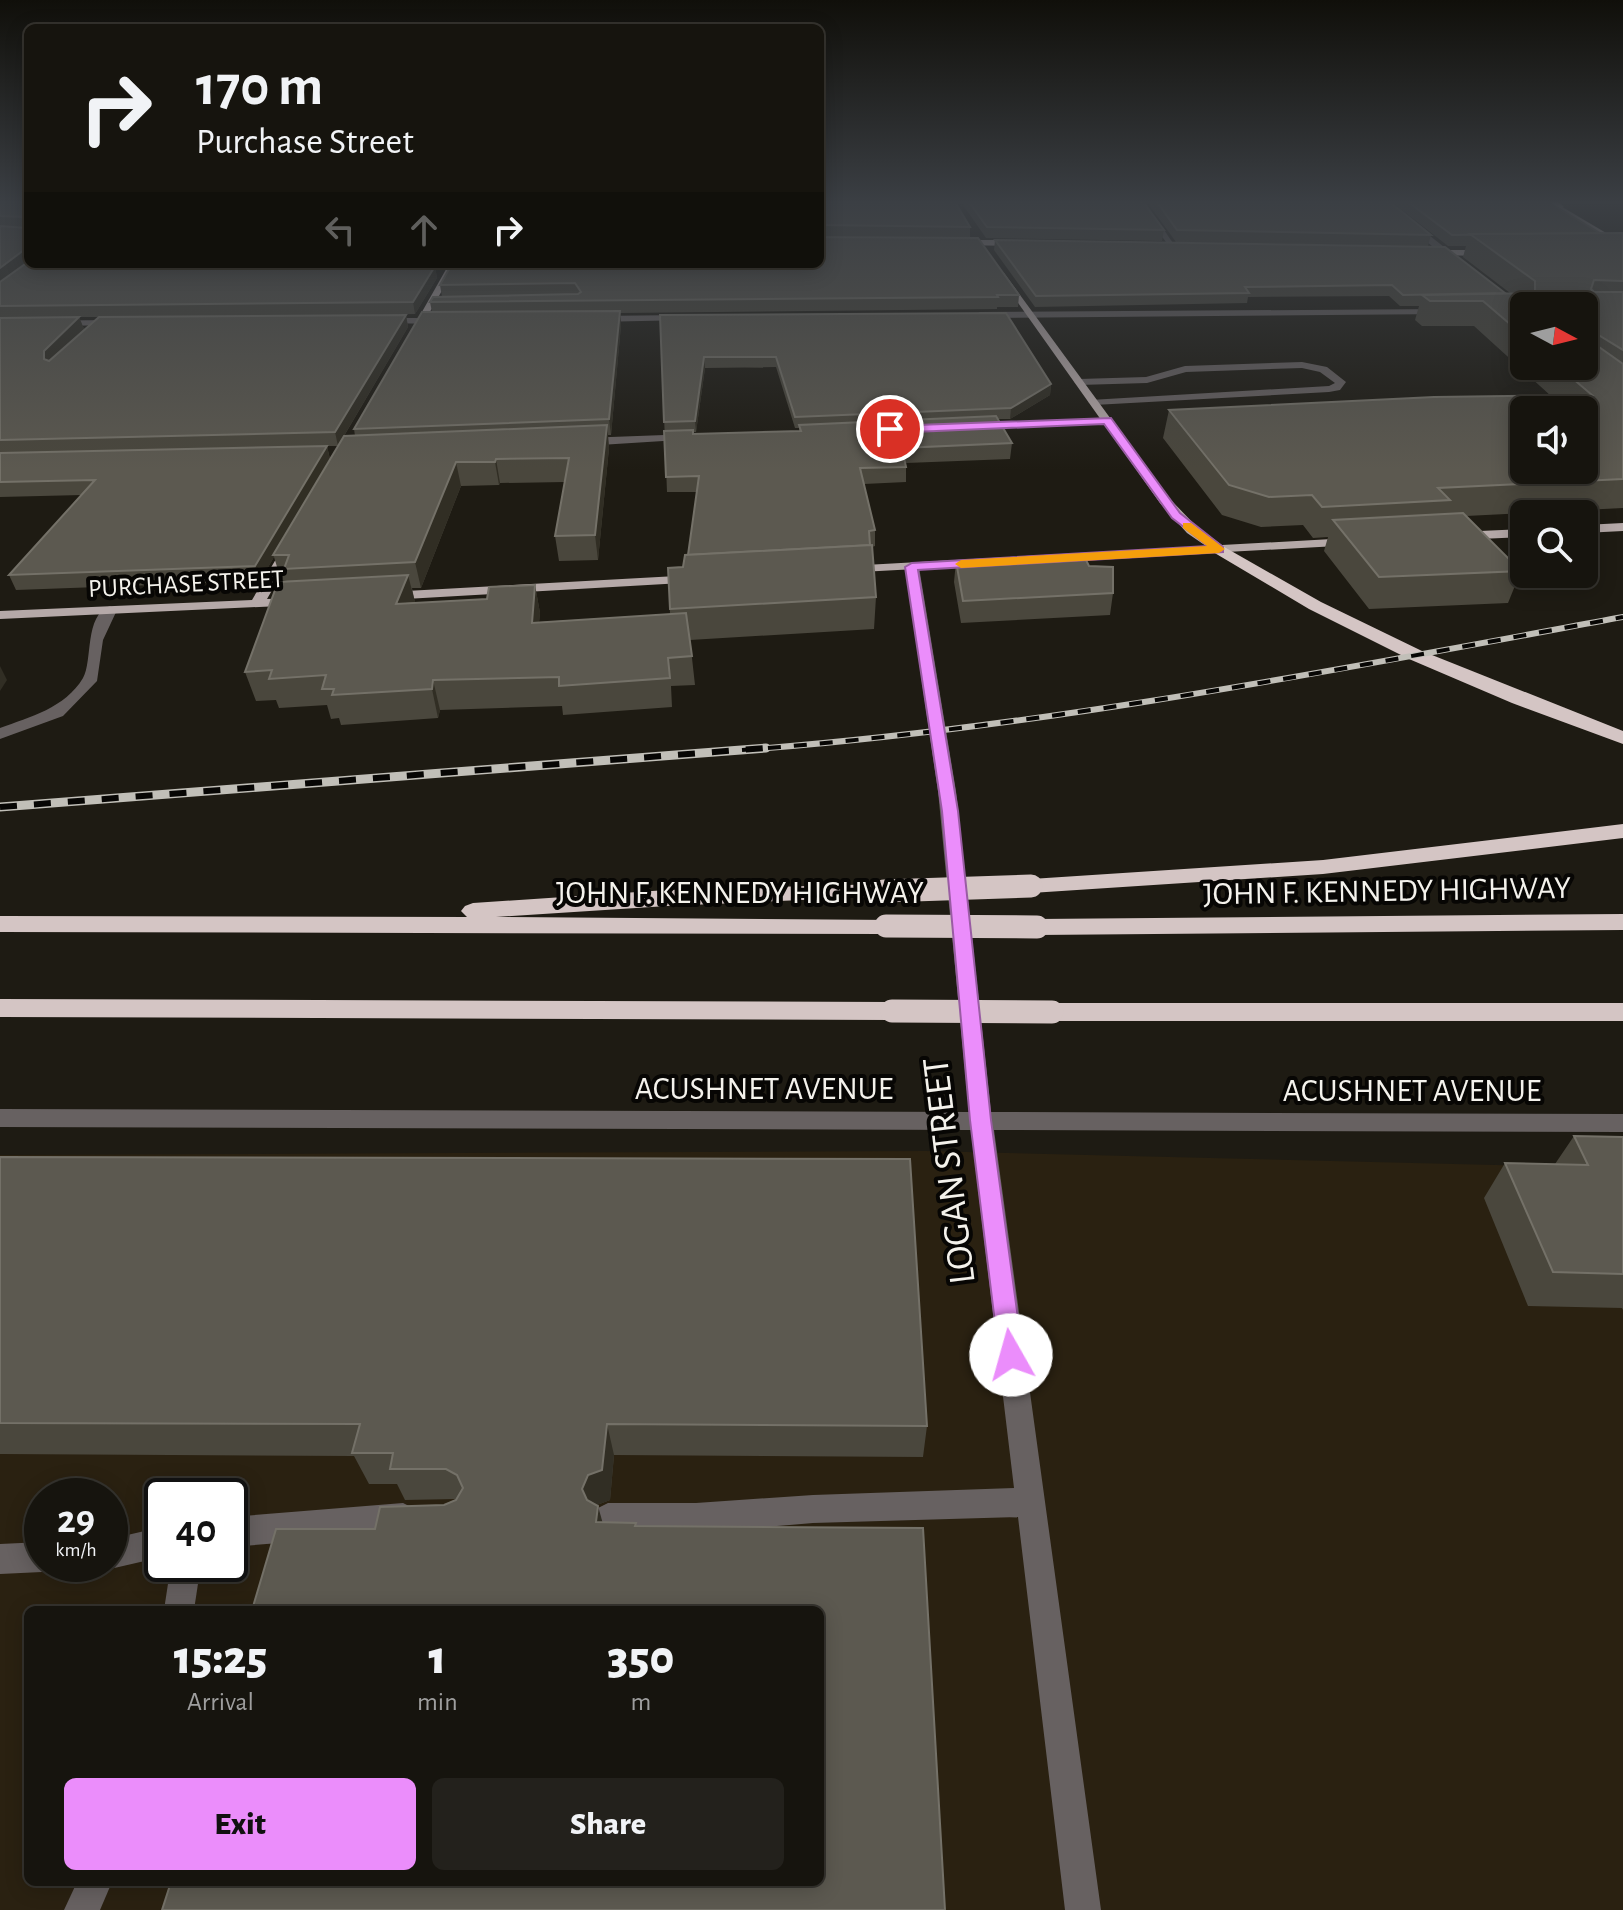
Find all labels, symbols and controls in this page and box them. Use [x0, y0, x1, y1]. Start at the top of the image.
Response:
icon: right [64, 56, 168, 160]
text: 170 m [196, 59, 323, 115]
text: Purchase Street [196, 124, 414, 160]
icon: left [318, 208, 362, 252]
icon: ahead [402, 208, 446, 252]
icon: right [486, 208, 530, 252]
north arrow [1510, 292, 1598, 380]
map controls [1510, 292, 1598, 588]
pin [856, 395, 924, 463]
button: sound [1510, 396, 1598, 484]
icon: arrive [868, 407, 912, 451]
button: search [1510, 500, 1598, 588]
street label: PURCHASE STREET [87, 566, 285, 602]
street label: JOHN F. KENNEDY HIGHWAY [1203, 872, 1571, 910]
street label: JOHN F. KENNEDY HIGHWAY [556, 877, 924, 909]
street label: LOGAN STREET [917, 1055, 983, 1286]
street label: ACUSHNET AVENUE [635, 1073, 893, 1105]
street label: ACUSHNET AVENUE [1283, 1075, 1541, 1107]
position arrow [969, 1313, 1053, 1397]
speed limit sign: 40 [144, 1478, 248, 1582]
text: 29 [57, 1500, 95, 1540]
text: km/h [55, 1540, 97, 1560]
text: 15:25 [174, 1635, 267, 1683]
text: 1 [428, 1635, 446, 1683]
text: 350 [607, 1635, 674, 1683]
text: Arrival [187, 1689, 254, 1715]
text: min [417, 1689, 458, 1715]
text: m [630, 1689, 651, 1715]
button: Exit [64, 1778, 416, 1870]
button: Share [432, 1778, 784, 1870]

